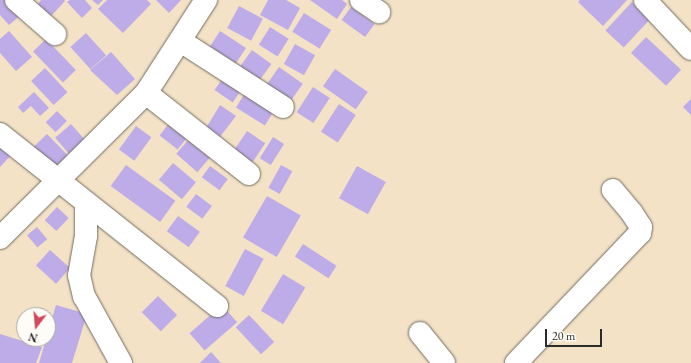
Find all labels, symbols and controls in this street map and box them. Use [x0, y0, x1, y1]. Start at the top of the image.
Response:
north arrow [16, 307, 56, 347]
scale bar [547, 321, 604, 347]
text: 20 m [552, 328, 575, 344]
text: N [27, 330, 39, 346]

